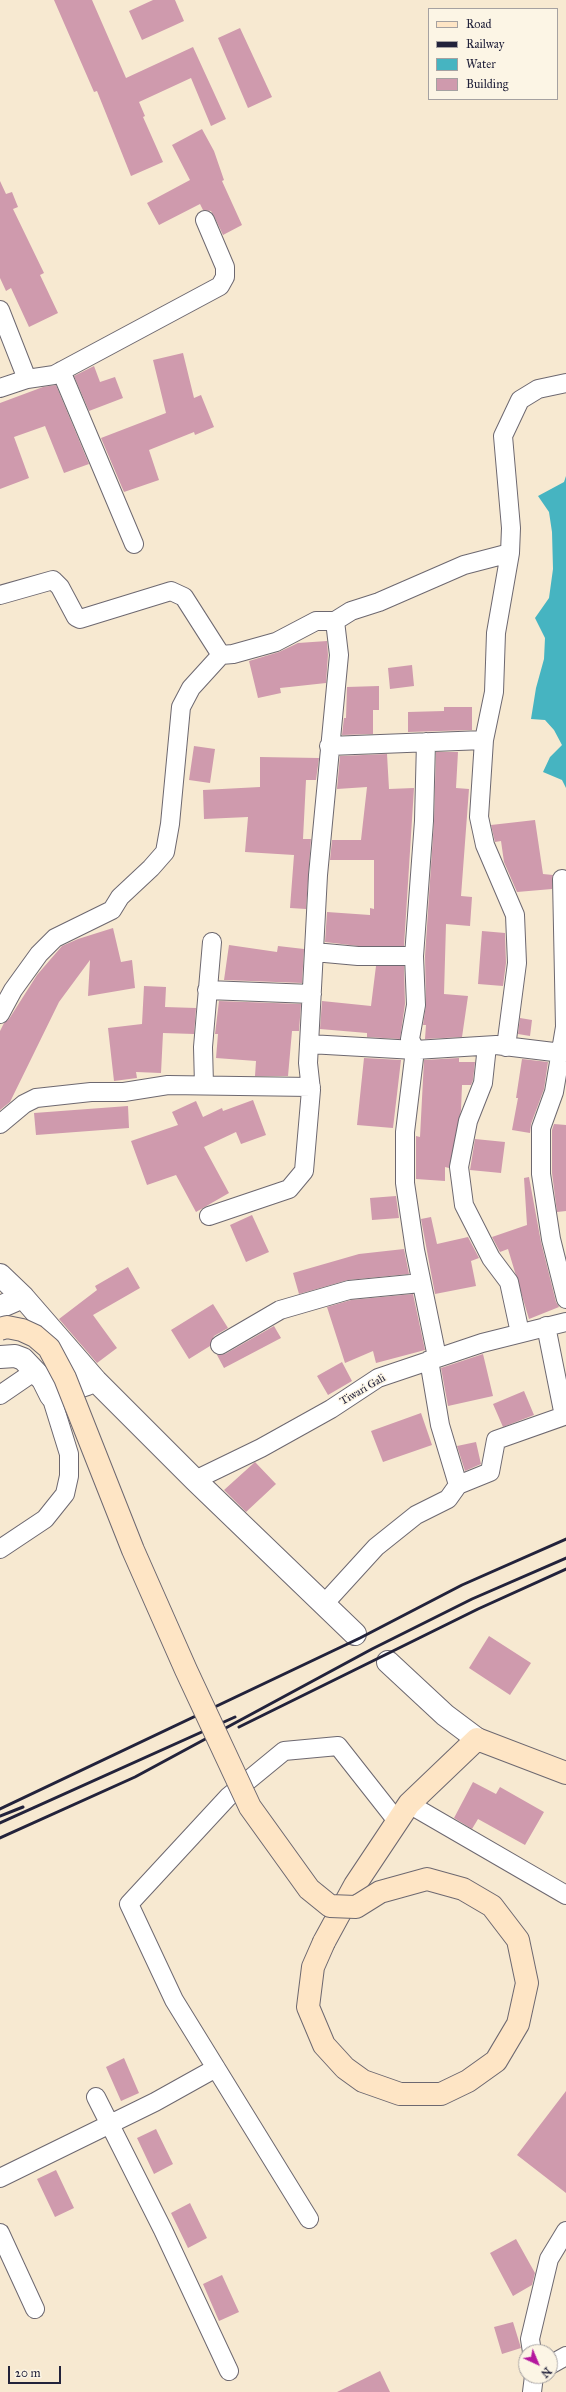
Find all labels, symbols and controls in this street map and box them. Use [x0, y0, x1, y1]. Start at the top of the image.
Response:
legend [428, 8, 558, 100]
text: Road [466, 17, 492, 31]
text: Railway [466, 37, 504, 51]
text: Water [466, 57, 496, 71]
text: Building [466, 77, 508, 91]
street label: Tiwari Gali [338, 1372, 388, 1408]
north arrow [518, 2344, 558, 2384]
scale bar [10, 2358, 63, 2384]
text: N [538, 2364, 554, 2380]
text: 20 m [15, 2366, 41, 2380]

